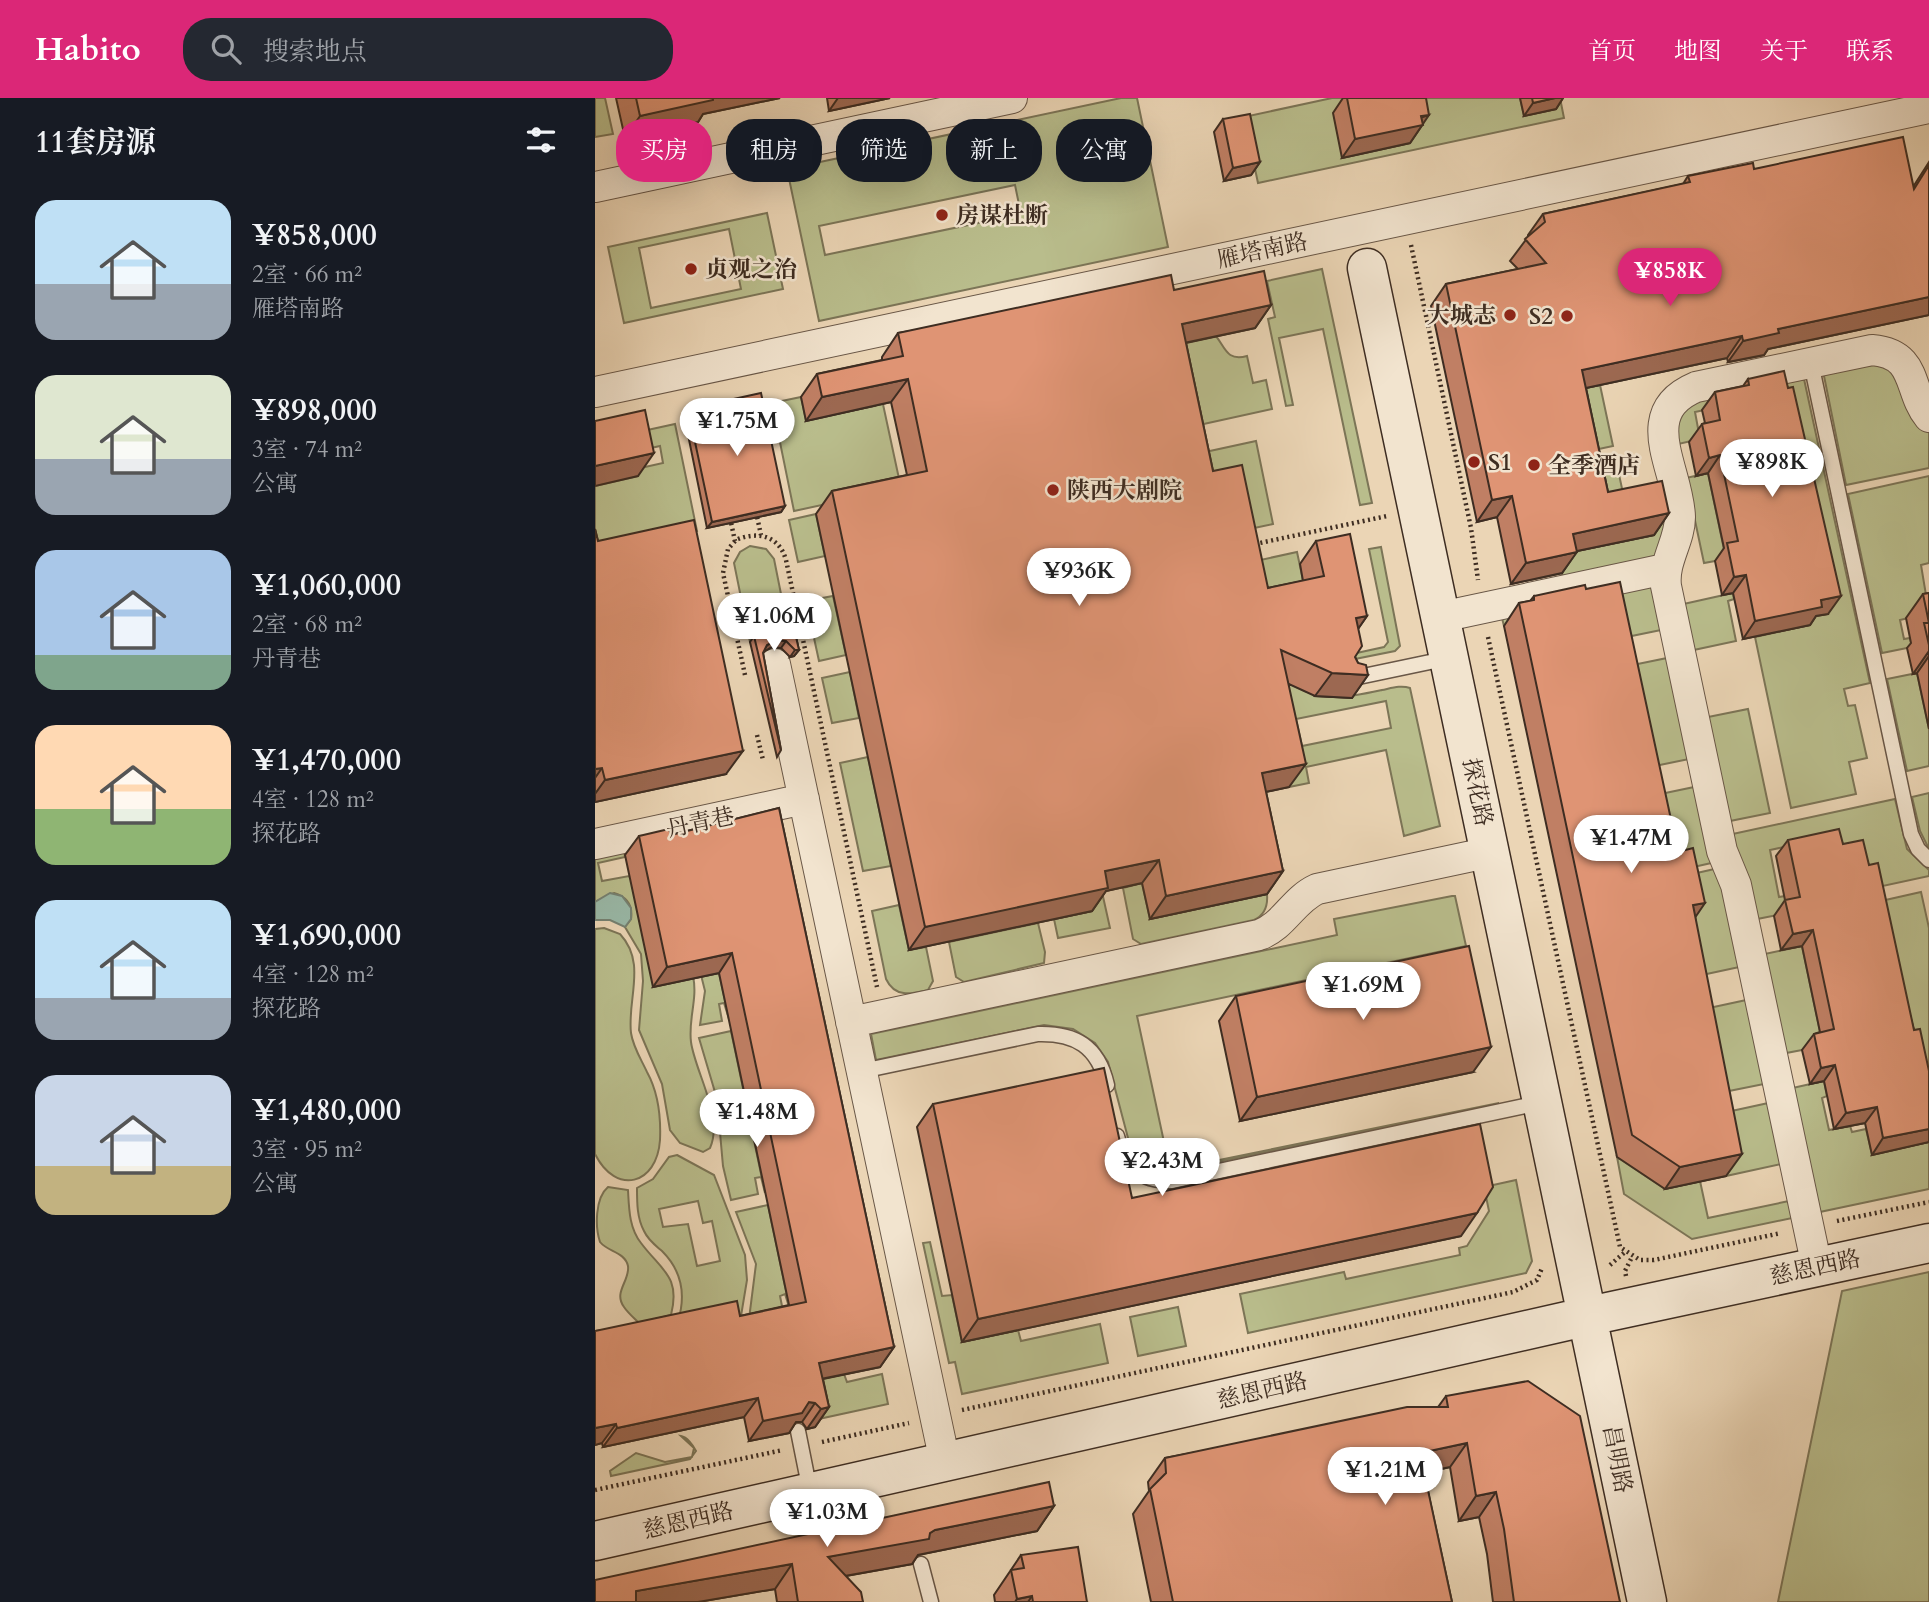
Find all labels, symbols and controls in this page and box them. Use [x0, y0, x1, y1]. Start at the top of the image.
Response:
search box [183, 18, 673, 81]
text: Habito [35, 27, 141, 72]
icon: search [207, 30, 245, 68]
text: 搜索地点 [263, 34, 367, 69]
text: 首页 [1588, 35, 1636, 68]
text: 地图 [1674, 35, 1722, 68]
text: 关于 [1760, 35, 1808, 68]
text: 联系 [1846, 35, 1894, 68]
chip: 买房 [616, 119, 712, 182]
chip: 租房 [726, 119, 822, 182]
chip: 筛选 [836, 119, 932, 182]
chip: 新上 [946, 119, 1042, 182]
chip: 公寓 [1056, 119, 1152, 182]
icon: filters [522, 121, 560, 159]
text: 11套房源 [35, 122, 156, 163]
place label: 房谋杜断 [956, 200, 1048, 231]
marker: 房谋杜断 [934, 207, 950, 223]
text: ¥858,000 [252, 215, 377, 256]
street label: 雁塔南路 [1214, 226, 1310, 275]
icon: home [91, 228, 175, 312]
pin: ¥858K [1621, 248, 1719, 308]
place label: 贞观之治 [705, 254, 797, 285]
text: ¥858K [1634, 255, 1706, 286]
text: 2室 · 66 m² [252, 259, 362, 290]
marker: 贞观之治 [683, 261, 699, 277]
text: 雁塔南路 [252, 293, 344, 324]
place label: 大城志 [1427, 300, 1496, 331]
place label: S2 [1529, 301, 1553, 332]
marker: 大城志 [1502, 307, 1518, 323]
marker: S2 [1559, 308, 1575, 324]
text: ¥898,000 [252, 390, 377, 431]
pin: ¥1.75M [680, 398, 794, 458]
icon: home [91, 403, 175, 487]
text: ¥1.75M [696, 405, 778, 436]
text: 3室 · 74 m² [252, 434, 362, 465]
pin: ¥898K [1723, 440, 1821, 499]
text: ¥898K [1736, 446, 1808, 477]
place label: S1 [1488, 447, 1512, 478]
place label: 全季酒店 [1548, 450, 1640, 481]
marker: S1 [1466, 454, 1482, 470]
marker: 全季酒店 [1526, 457, 1542, 473]
text: 公寓 [252, 468, 298, 499]
place label: 陕西大剧院 [1067, 475, 1182, 506]
marker: 陕西大剧院 [1045, 482, 1061, 498]
pin: ¥936K [1030, 548, 1128, 608]
text: ¥936K [1043, 555, 1115, 586]
text: ¥1,060,000 [252, 565, 401, 606]
icon: home [91, 578, 175, 662]
pin: ¥1.06M [717, 594, 831, 653]
text: ¥1.06M [733, 600, 815, 631]
text: 2室 · 68 m² [252, 609, 362, 640]
text: 丹青巷 [252, 643, 321, 674]
text: ¥1,470,000 [252, 740, 401, 781]
icon: home [91, 753, 175, 837]
street label: 探花路 [1455, 755, 1500, 829]
text: 4室 · 128 m² [252, 784, 374, 815]
street label: 丹青巷 [663, 800, 737, 845]
pin: ¥1.47M [1574, 816, 1688, 875]
text: 探花路 [252, 818, 321, 849]
text: ¥1.47M [1590, 822, 1672, 853]
text: ¥1,690,000 [252, 915, 401, 956]
icon: home [91, 928, 175, 1012]
text: 4室 · 128 m² [252, 959, 374, 990]
pin: ¥1.69M [1306, 962, 1420, 1022]
text: ¥1.69M [1322, 969, 1404, 1000]
text: 探花路 [252, 993, 321, 1024]
text: ¥1,480,000 [252, 1090, 401, 1131]
pin: ¥1.48M [700, 1090, 814, 1149]
text: ¥1.48M [716, 1096, 798, 1127]
icon: home [91, 1103, 175, 1187]
text: 3室 · 95 m² [252, 1134, 362, 1165]
pin: ¥2.43M [1105, 1138, 1219, 1198]
text: ¥2.43M [1121, 1145, 1203, 1176]
text: 公寓 [252, 1168, 298, 1199]
street label: 慈恩西路 [1767, 1243, 1863, 1292]
street label: 慈恩西路 [1214, 1365, 1310, 1416]
street label: 昌明路 [1596, 1422, 1639, 1496]
pin: ¥1.21M [1328, 1448, 1442, 1507]
text: ¥1.21M [1344, 1454, 1426, 1485]
pin: ¥1.03M [770, 1490, 884, 1549]
street label: 慈恩西路 [640, 1495, 736, 1546]
text: ¥1.03M [786, 1496, 868, 1527]

